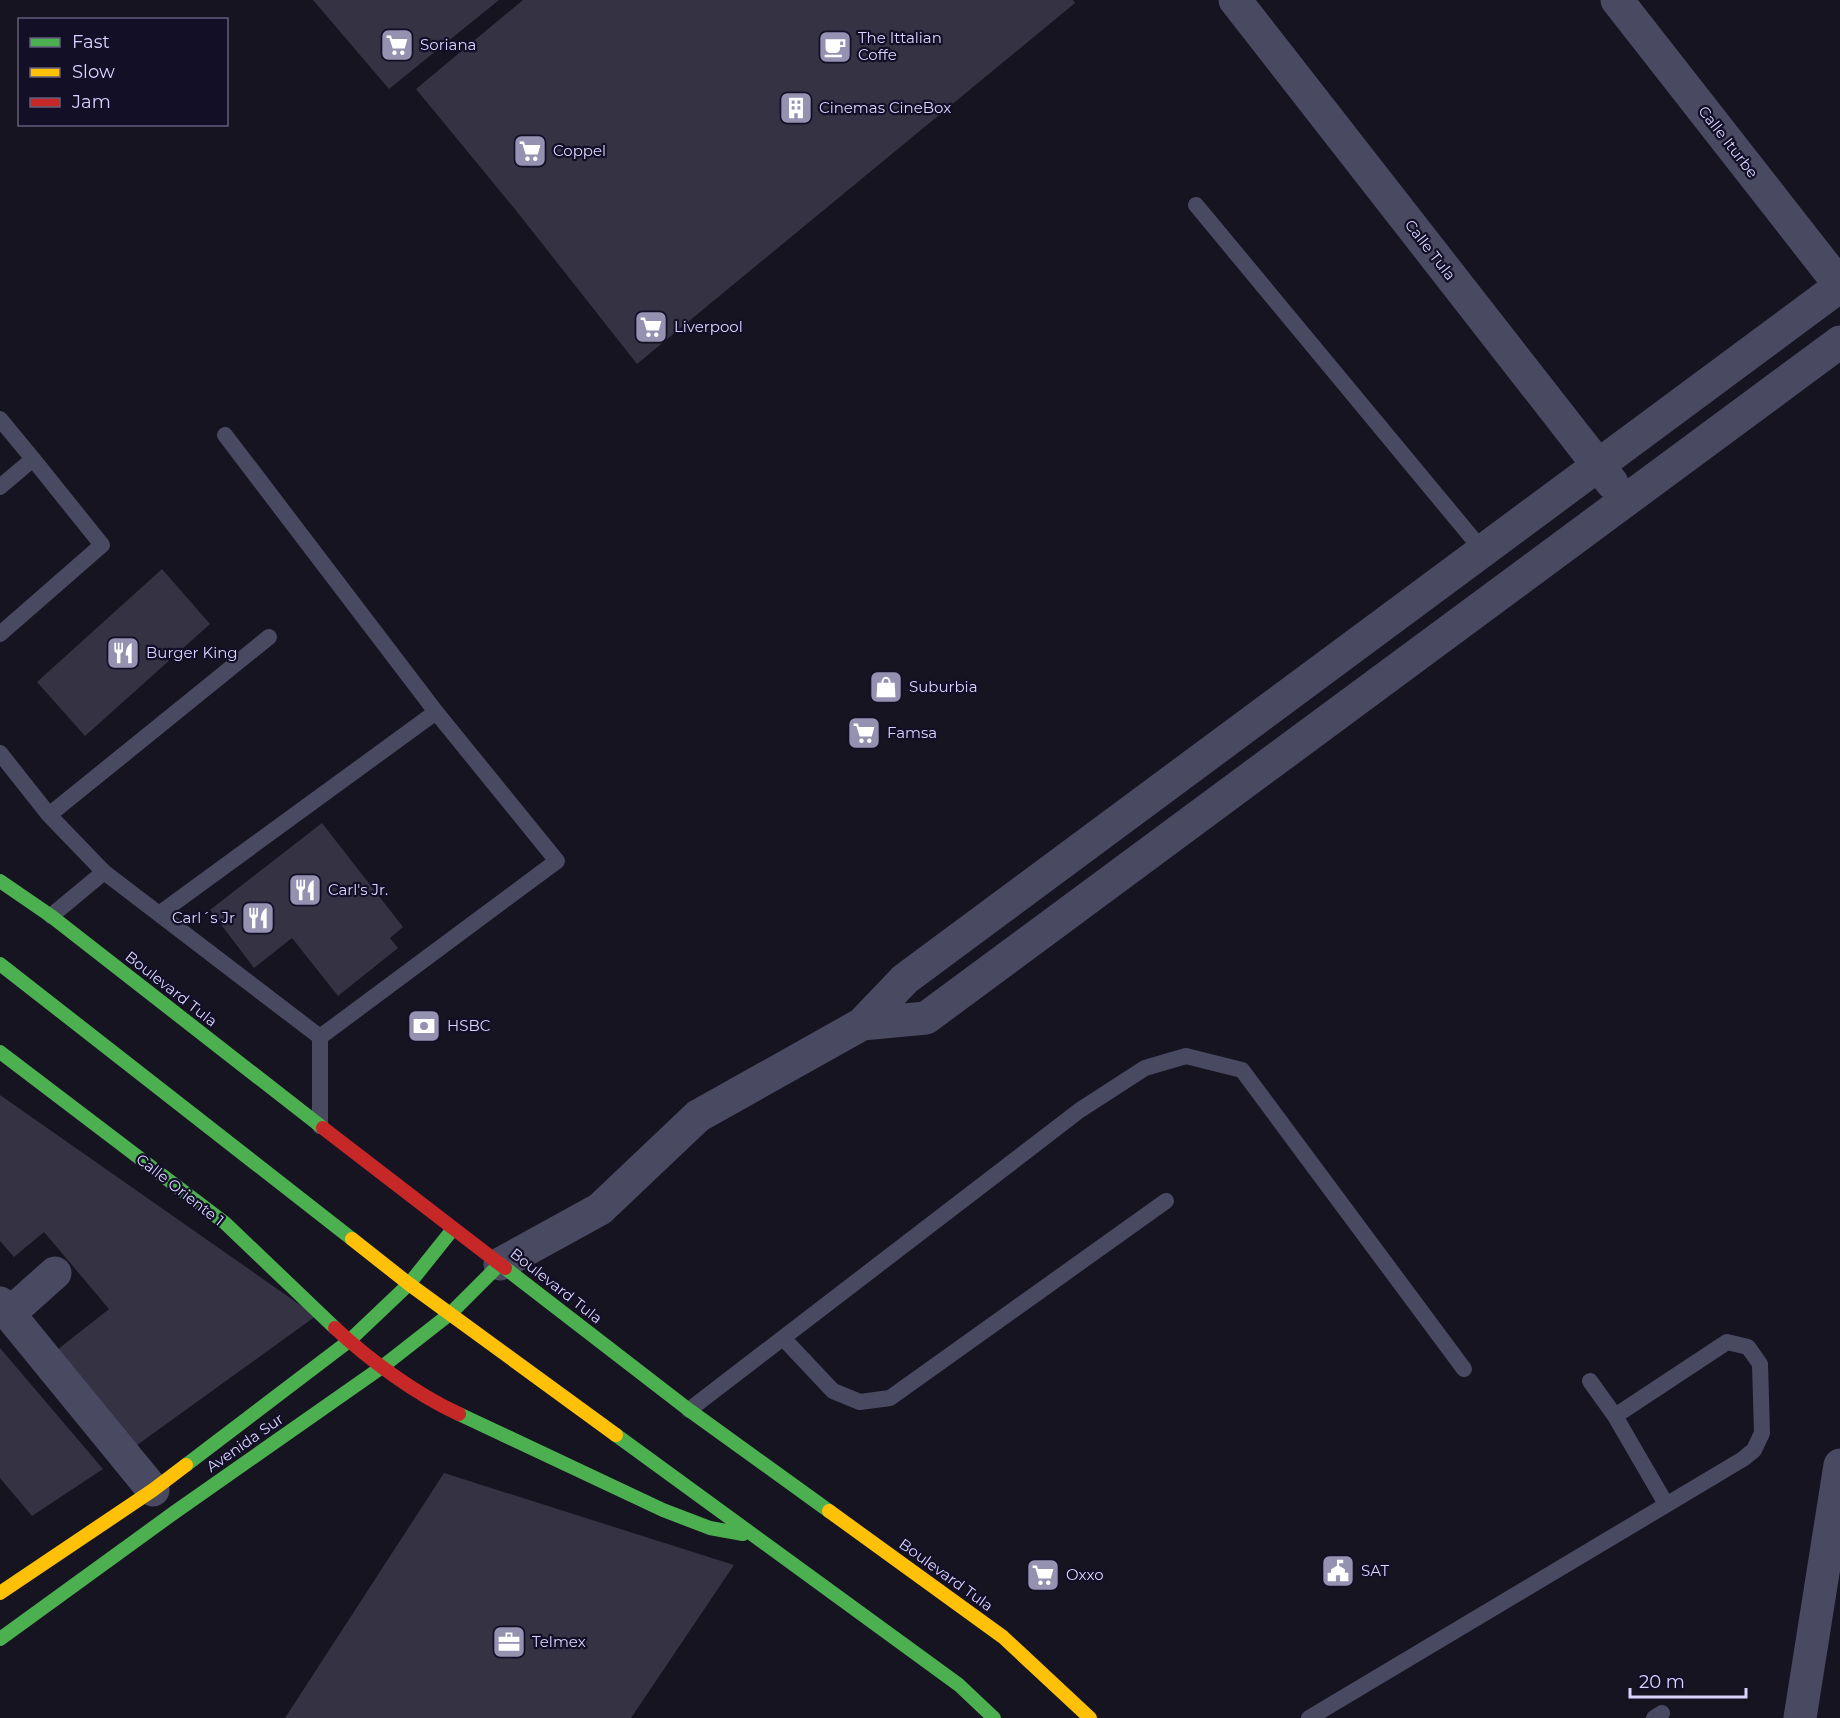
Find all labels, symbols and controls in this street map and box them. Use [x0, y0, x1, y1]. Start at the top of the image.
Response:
legend [18, 18, 228, 126]
supermarket icon: Soriana [379, 27, 415, 63]
place label: The Ittalian Coffe [858, 28, 942, 64]
cafe icon: The Ittalian Coffe [817, 29, 853, 65]
text: Fast [72, 31, 110, 53]
place label: Soriana [420, 35, 476, 54]
text: Slow [72, 61, 115, 83]
building icon: Cinemas CineBox [778, 90, 814, 126]
text: Jam [71, 91, 111, 113]
place label: Cinemas CineBox [819, 98, 951, 117]
street label: Calle Iturbe [1694, 102, 1762, 182]
supermarket icon: Coppel [512, 133, 548, 169]
place label: Coppel [553, 141, 606, 160]
street label: Calle Tula [1401, 216, 1460, 284]
supermarket icon: Liverpool [633, 309, 669, 345]
place label: Liverpool [674, 317, 743, 336]
restaurant icon: Burger King [105, 635, 141, 671]
place label: Burger King [146, 643, 238, 662]
shop icon: Suburbia [868, 669, 904, 705]
place label: Suburbia [909, 677, 978, 696]
supermarket icon: Famsa [846, 715, 882, 751]
place label: Famsa [887, 723, 937, 742]
restaurant icon: Carl's Jr. [287, 872, 323, 908]
place label: Carl's Jr. [328, 880, 388, 899]
restaurant icon: Carl´s Jr [240, 900, 276, 936]
place label: Carl´s Jr [172, 908, 235, 927]
street label: Boulevard Tula [121, 947, 221, 1030]
bank icon: HSBC [406, 1008, 442, 1044]
place label: HSBC [447, 1016, 491, 1035]
street label: Calle Oriente 1 [133, 1149, 228, 1230]
street label: Boulevard Tula [506, 1244, 606, 1327]
street label: Avenida Sur [202, 1409, 287, 1476]
street label: Boulevard Tula [896, 1534, 997, 1615]
public building icon: SAT [1320, 1553, 1356, 1589]
supermarket icon: Oxxo [1025, 1557, 1061, 1593]
place label: SAT [1361, 1561, 1389, 1580]
place label: Oxxo [1066, 1565, 1104, 1584]
office icon: Telmex [491, 1624, 527, 1660]
place label: Telmex [532, 1632, 586, 1651]
scale bar [1630, 1661, 1746, 1699]
text: 20 m [1639, 1671, 1685, 1693]

